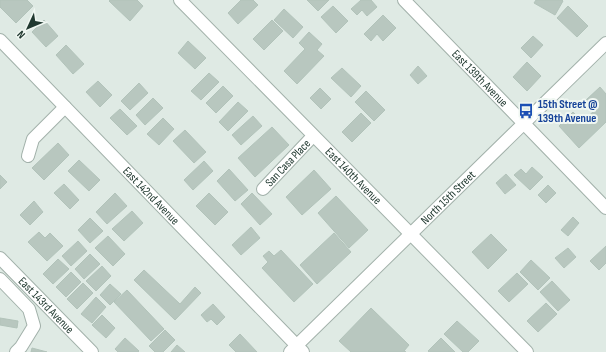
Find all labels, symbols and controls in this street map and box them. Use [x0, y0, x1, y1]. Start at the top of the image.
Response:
north arrow [8, 8, 48, 48]
text: N [14, 28, 28, 41]
street label: East 139th Avenue [448, 47, 511, 110]
place label: 15th Street @ 139th Avenue [538, 97, 597, 126]
bus stop icon: 15th Street @ 139th Avenue [517, 102, 535, 120]
street label: San Casa Place [262, 136, 314, 190]
street label: East 140th Avenue [322, 145, 384, 208]
street label: East 142nd Avenue [119, 164, 182, 228]
street label: North 15th Street [418, 168, 479, 228]
street label: East 143rd Avenue [15, 274, 77, 337]

